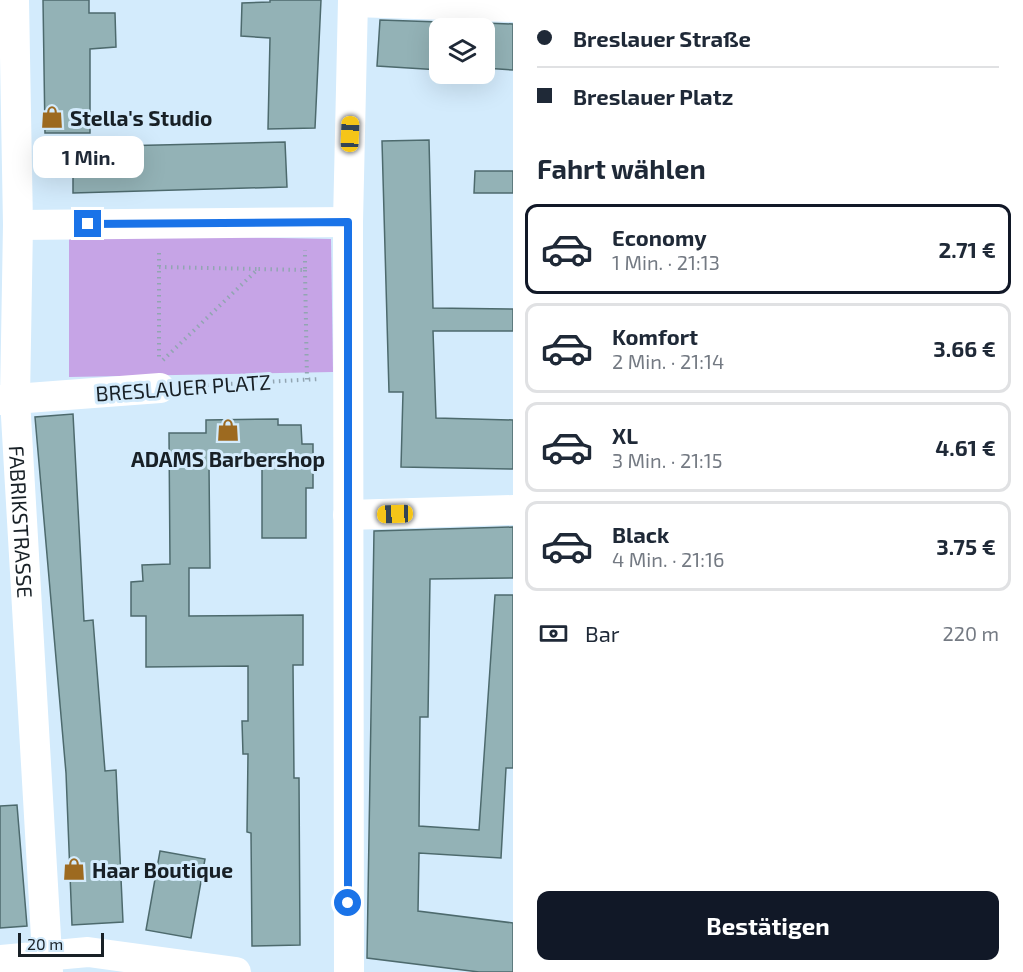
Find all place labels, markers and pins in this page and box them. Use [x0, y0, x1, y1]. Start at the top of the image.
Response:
shop icon: Stella's Studio [39, 104, 65, 130]
place label: Stella's Studio [70, 105, 212, 130]
shop icon: ADAMS Barbershop [215, 417, 241, 443]
place label: ADAMS Barbershop [131, 446, 325, 471]
shop icon: Haar Boutique [61, 856, 87, 882]
place label: Haar Boutique [92, 857, 233, 882]

